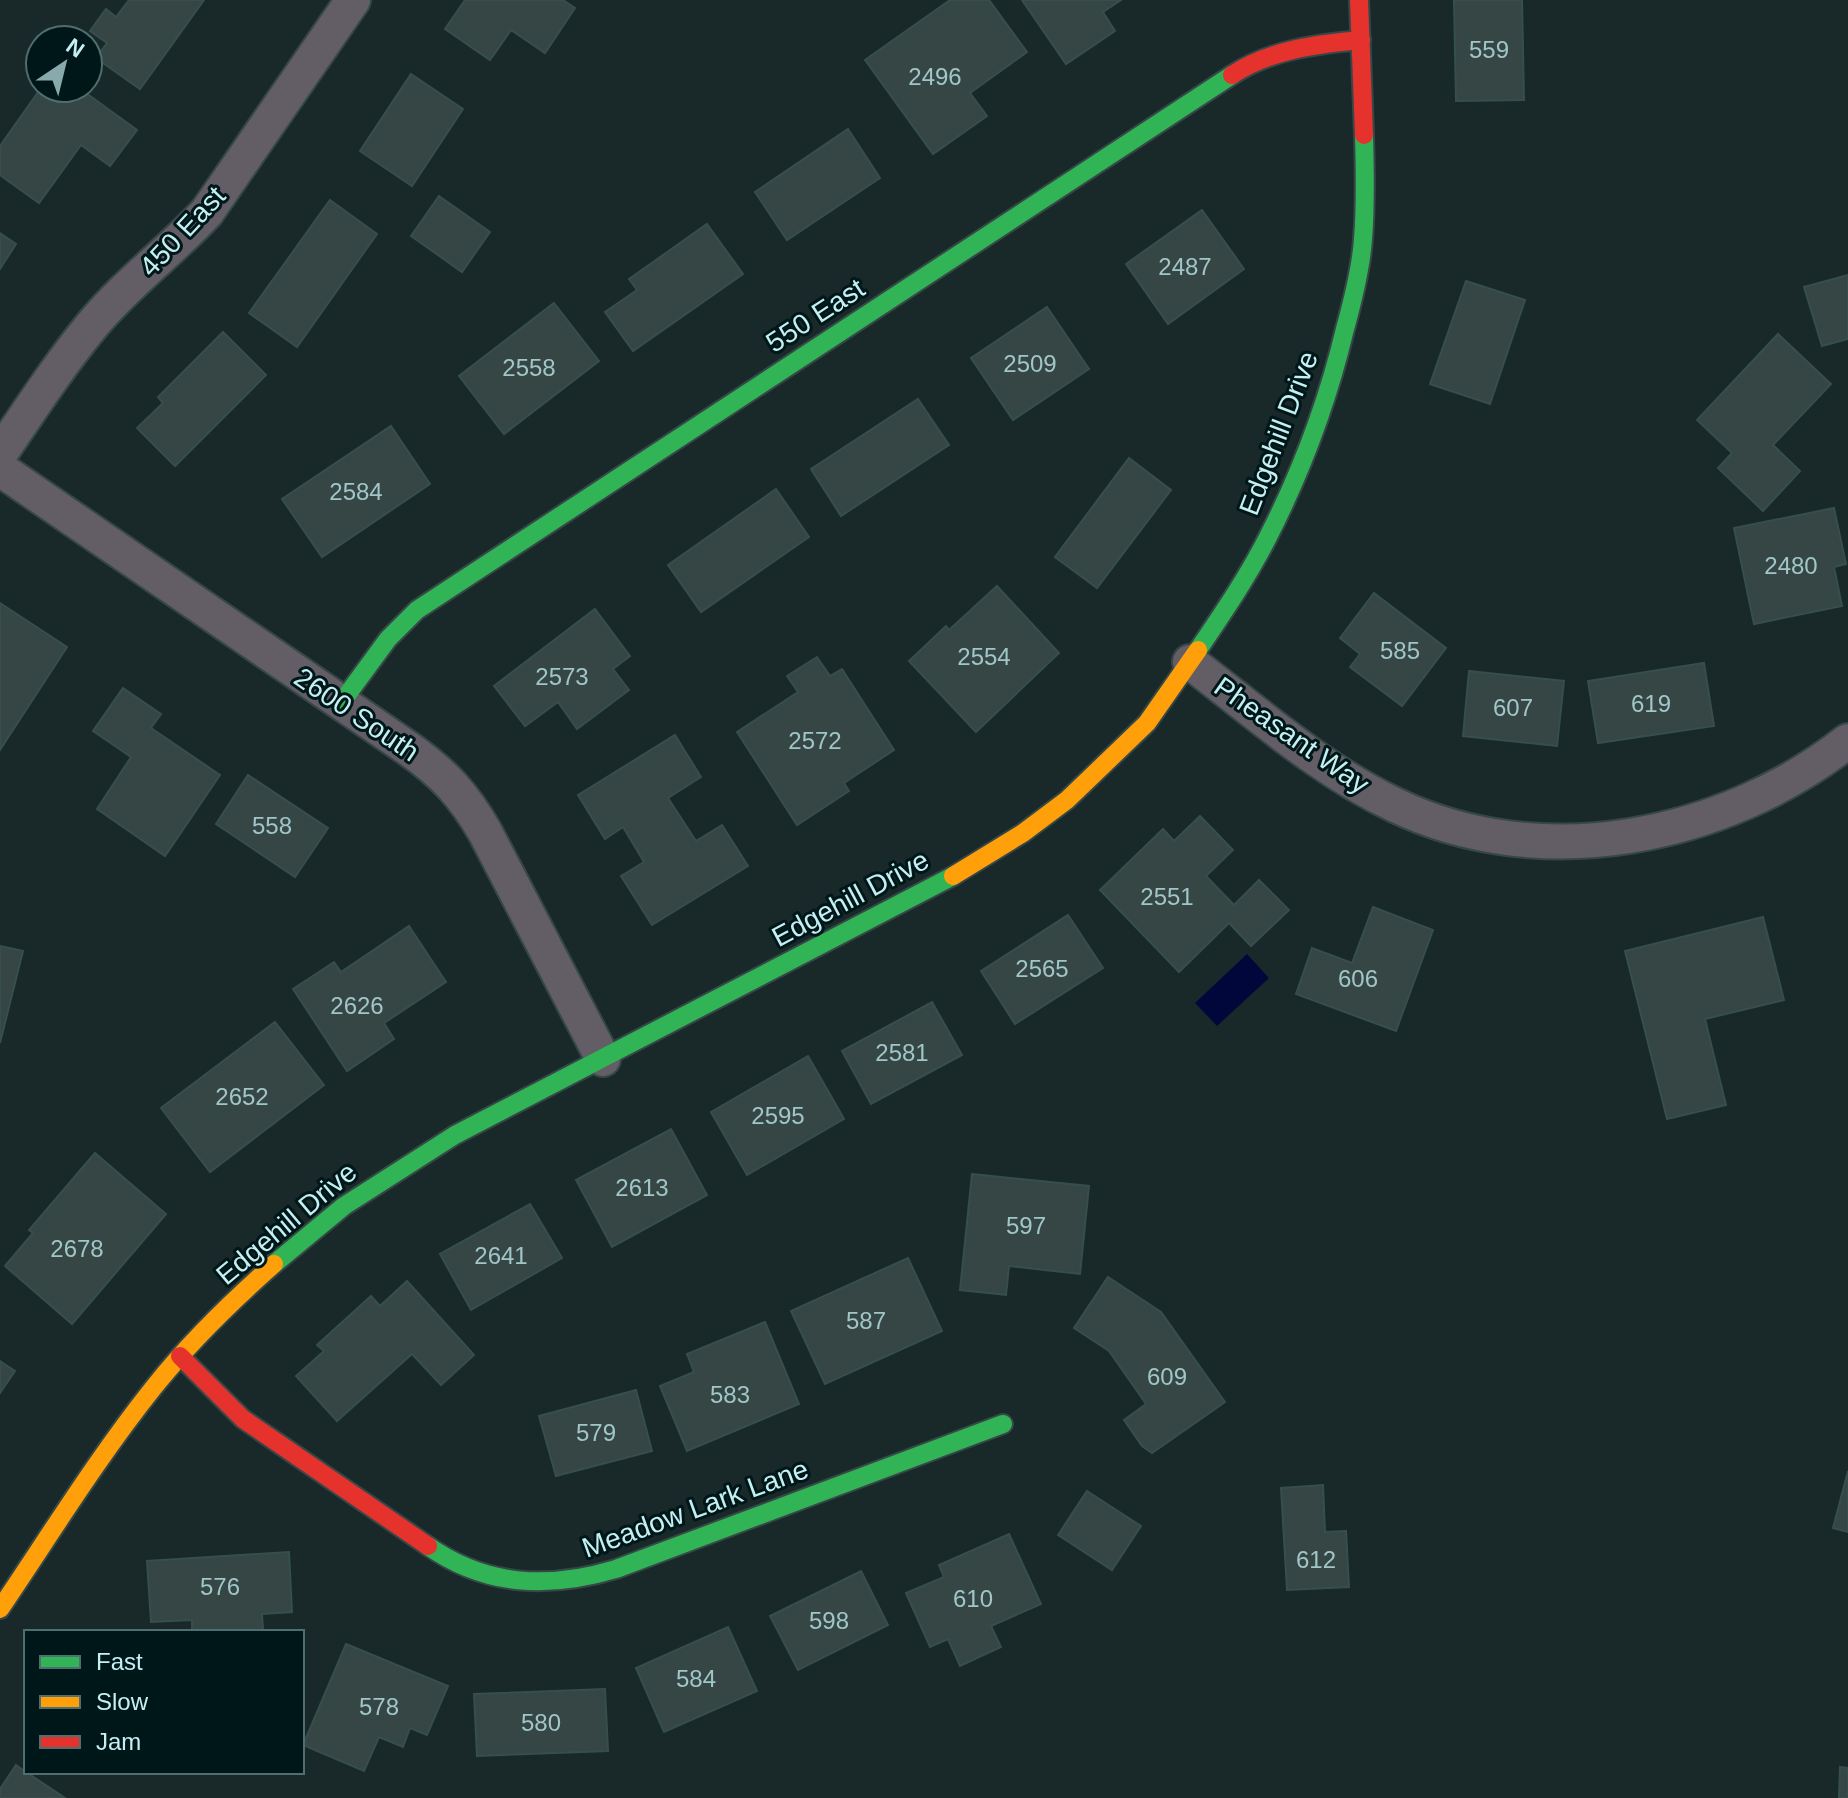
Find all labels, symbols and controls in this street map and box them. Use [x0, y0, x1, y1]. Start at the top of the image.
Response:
north arrow [24, 24, 104, 104]
text: N [62, 33, 89, 63]
house number: 559 [1469, 36, 1509, 63]
house number: 2496 [908, 63, 962, 90]
street label: 450 East [133, 180, 232, 282]
house number: 2487 [1158, 253, 1212, 280]
street label: 550 East [760, 272, 870, 359]
street label: Edgehill Drive [1233, 347, 1324, 519]
house number: 2509 [1003, 350, 1057, 377]
house number: 2558 [502, 354, 556, 381]
house number: 2584 [329, 478, 383, 505]
house number: 2480 [1764, 552, 1818, 579]
house number: 585 [1380, 637, 1420, 664]
house number: 2554 [957, 643, 1011, 670]
street label: 2600 South [289, 662, 425, 767]
house number: 2573 [535, 663, 589, 690]
street label: Pheasant Way [1209, 671, 1375, 800]
house number: 619 [1631, 690, 1671, 717]
house number: 607 [1493, 694, 1533, 721]
house number: 2572 [788, 727, 842, 754]
house number: 558 [252, 812, 292, 839]
street label: Edgehill Drive [767, 844, 934, 953]
house number: 2551 [1140, 883, 1194, 910]
house number: 2565 [1015, 955, 1069, 982]
house number: 606 [1338, 965, 1378, 992]
house number: 2626 [330, 992, 384, 1019]
house number: 2581 [875, 1039, 929, 1066]
house number: 2652 [215, 1083, 269, 1110]
house number: 2595 [751, 1102, 805, 1129]
street label: Edgehill Drive [210, 1156, 362, 1291]
house number: 2613 [615, 1174, 669, 1201]
house number: 597 [1006, 1212, 1046, 1239]
house number: 2678 [50, 1235, 104, 1262]
house number: 2641 [474, 1242, 528, 1269]
house number: 587 [846, 1307, 886, 1334]
house number: 609 [1147, 1363, 1187, 1390]
house number: 583 [710, 1381, 750, 1408]
house number: 579 [576, 1419, 616, 1446]
street label: Meadow Lark Lane [578, 1453, 812, 1564]
house number: 612 [1296, 1546, 1336, 1573]
house number: 576 [200, 1573, 240, 1600]
house number: 610 [953, 1585, 993, 1612]
house number: 598 [809, 1607, 849, 1634]
legend [24, 1630, 304, 1774]
text: Fast [96, 1648, 143, 1675]
house number: 584 [676, 1665, 716, 1692]
text: Slow [96, 1688, 149, 1715]
house number: 578 [359, 1693, 399, 1720]
house number: 580 [521, 1709, 561, 1736]
text: Jam [96, 1728, 141, 1755]

